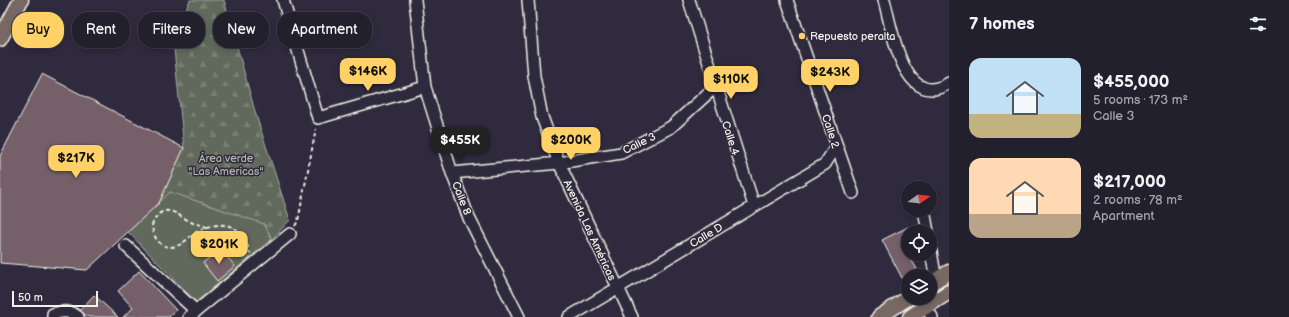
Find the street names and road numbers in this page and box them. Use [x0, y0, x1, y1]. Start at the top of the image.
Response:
street label: Calle 2 [819, 113, 842, 150]
street label: Calle 4 [719, 119, 742, 157]
street label: Calle 3 [621, 130, 658, 157]
street label: Avenida Las Américas [561, 178, 619, 283]
street label: Calle 8 [449, 180, 474, 217]
street label: Calle D [687, 220, 725, 250]

